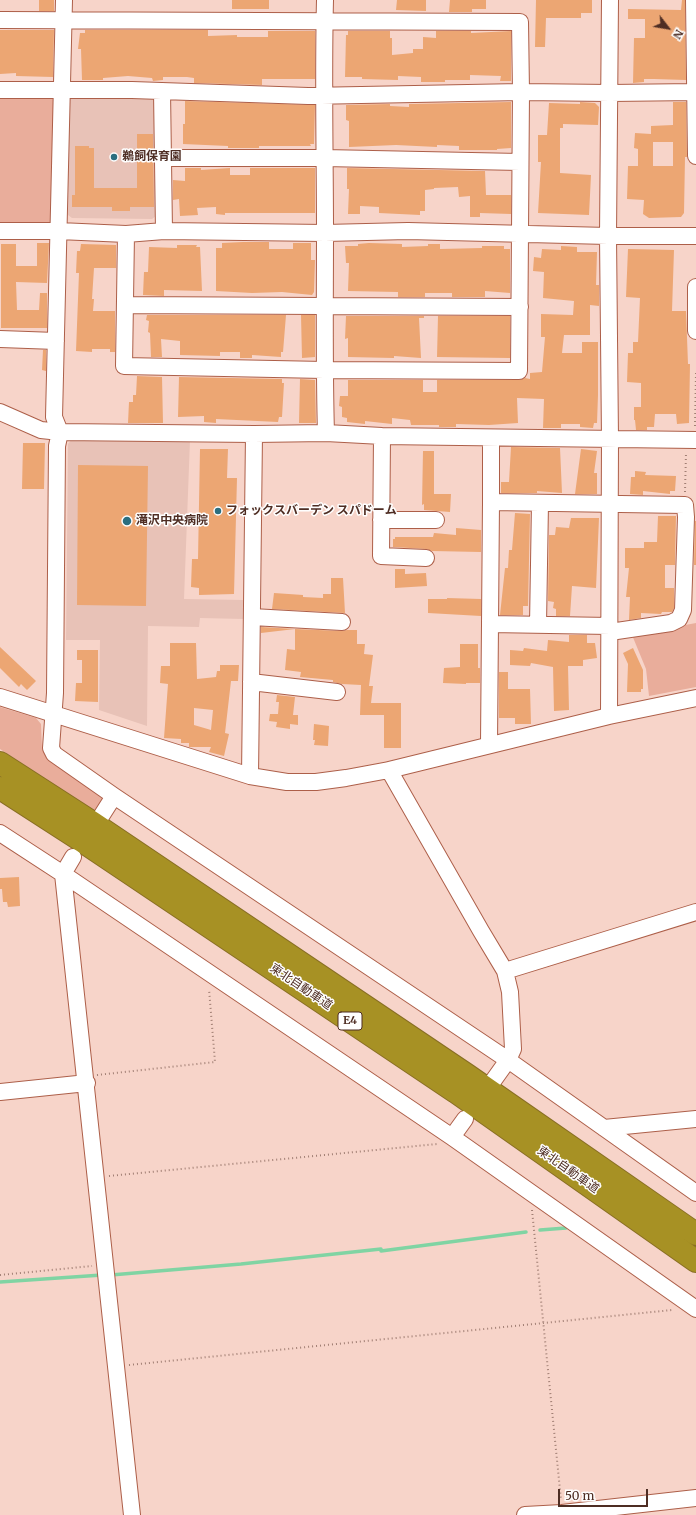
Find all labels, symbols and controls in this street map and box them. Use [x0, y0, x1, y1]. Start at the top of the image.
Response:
north arrow [648, 8, 688, 48]
text: N [670, 27, 687, 42]
place label: 鵜飼保育園 [122, 150, 182, 164]
marker: 鵜飼保育園 [109, 152, 119, 162]
place label: フォックスバーデン スパドーム [226, 504, 397, 518]
marker: フォックスバーデン スパドーム [213, 506, 223, 516]
place label: 滝沢中央病院 [136, 514, 208, 528]
marker: 滝沢中央病院 [121, 515, 133, 527]
street label: 東北自動車道 [267, 961, 335, 1013]
road number: E4 [338, 1012, 362, 1030]
street label: 東北自動車道 [534, 1143, 602, 1197]
scale bar [560, 1481, 650, 1507]
text: 50 m [565, 1488, 594, 1503]

